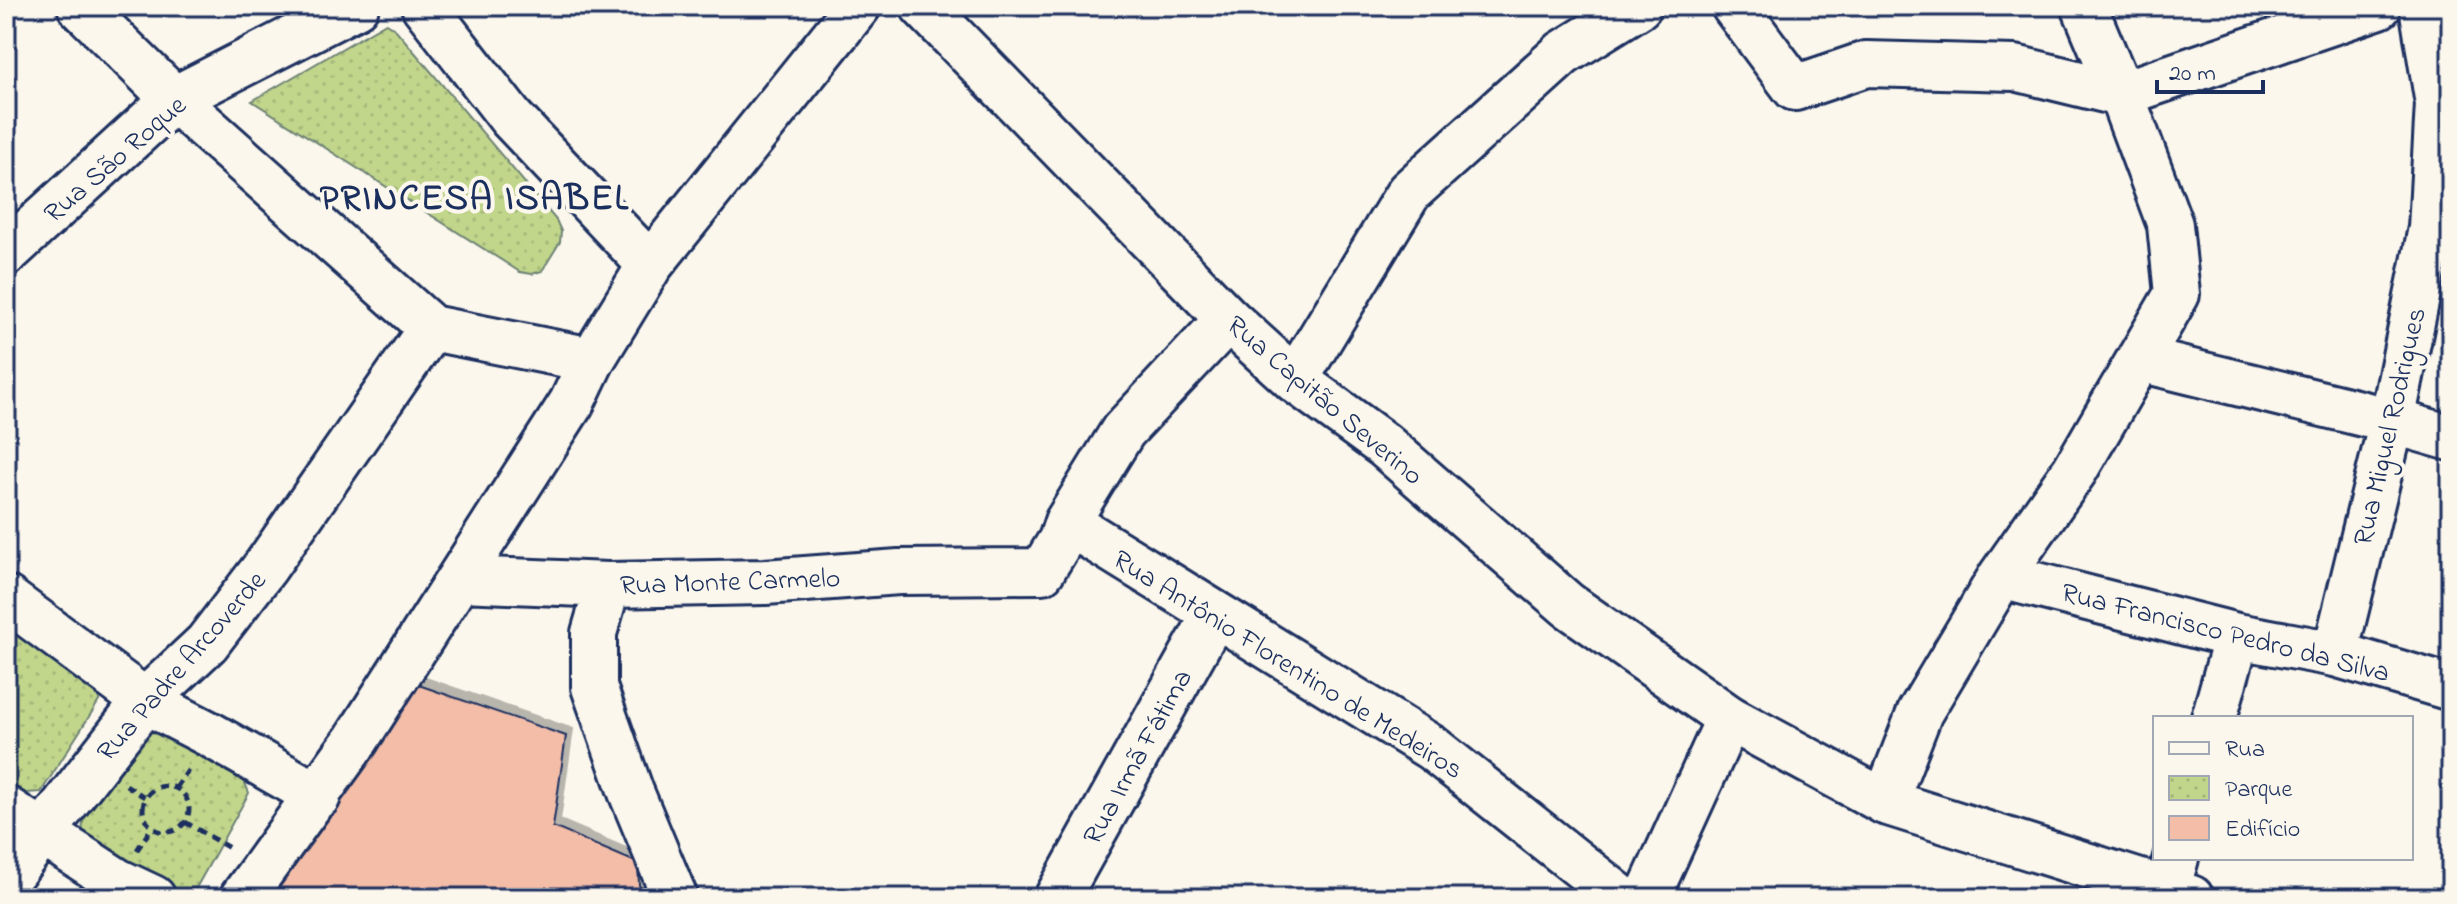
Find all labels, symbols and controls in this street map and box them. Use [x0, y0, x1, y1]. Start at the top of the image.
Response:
scale bar [2157, 44, 2263, 94]
text: 20 m [2169, 57, 2216, 92]
street label: Rua São Roque [36, 87, 197, 234]
district label: PRINCESA ISABEL [320, 174, 630, 227]
street label: Rua Miguel Rodrigues [2344, 304, 2439, 550]
street label: Rua Capitão Severino [1216, 307, 1431, 497]
street label: Rua Antônio Florentino de Medeiros [1104, 541, 1471, 791]
street label: Rua Monte Carmelo [619, 559, 841, 608]
street label: Rua Padre Arcoverde [88, 562, 278, 772]
street label: Rua Francisco Pedro da Silva [2057, 574, 2394, 695]
street label: Rua Irmã Fátima [1074, 662, 1204, 853]
legend [2153, 716, 2413, 860]
text: Rua [2225, 733, 2265, 768]
text: Parque [2225, 773, 2292, 808]
text: Edifício [2225, 813, 2300, 848]

